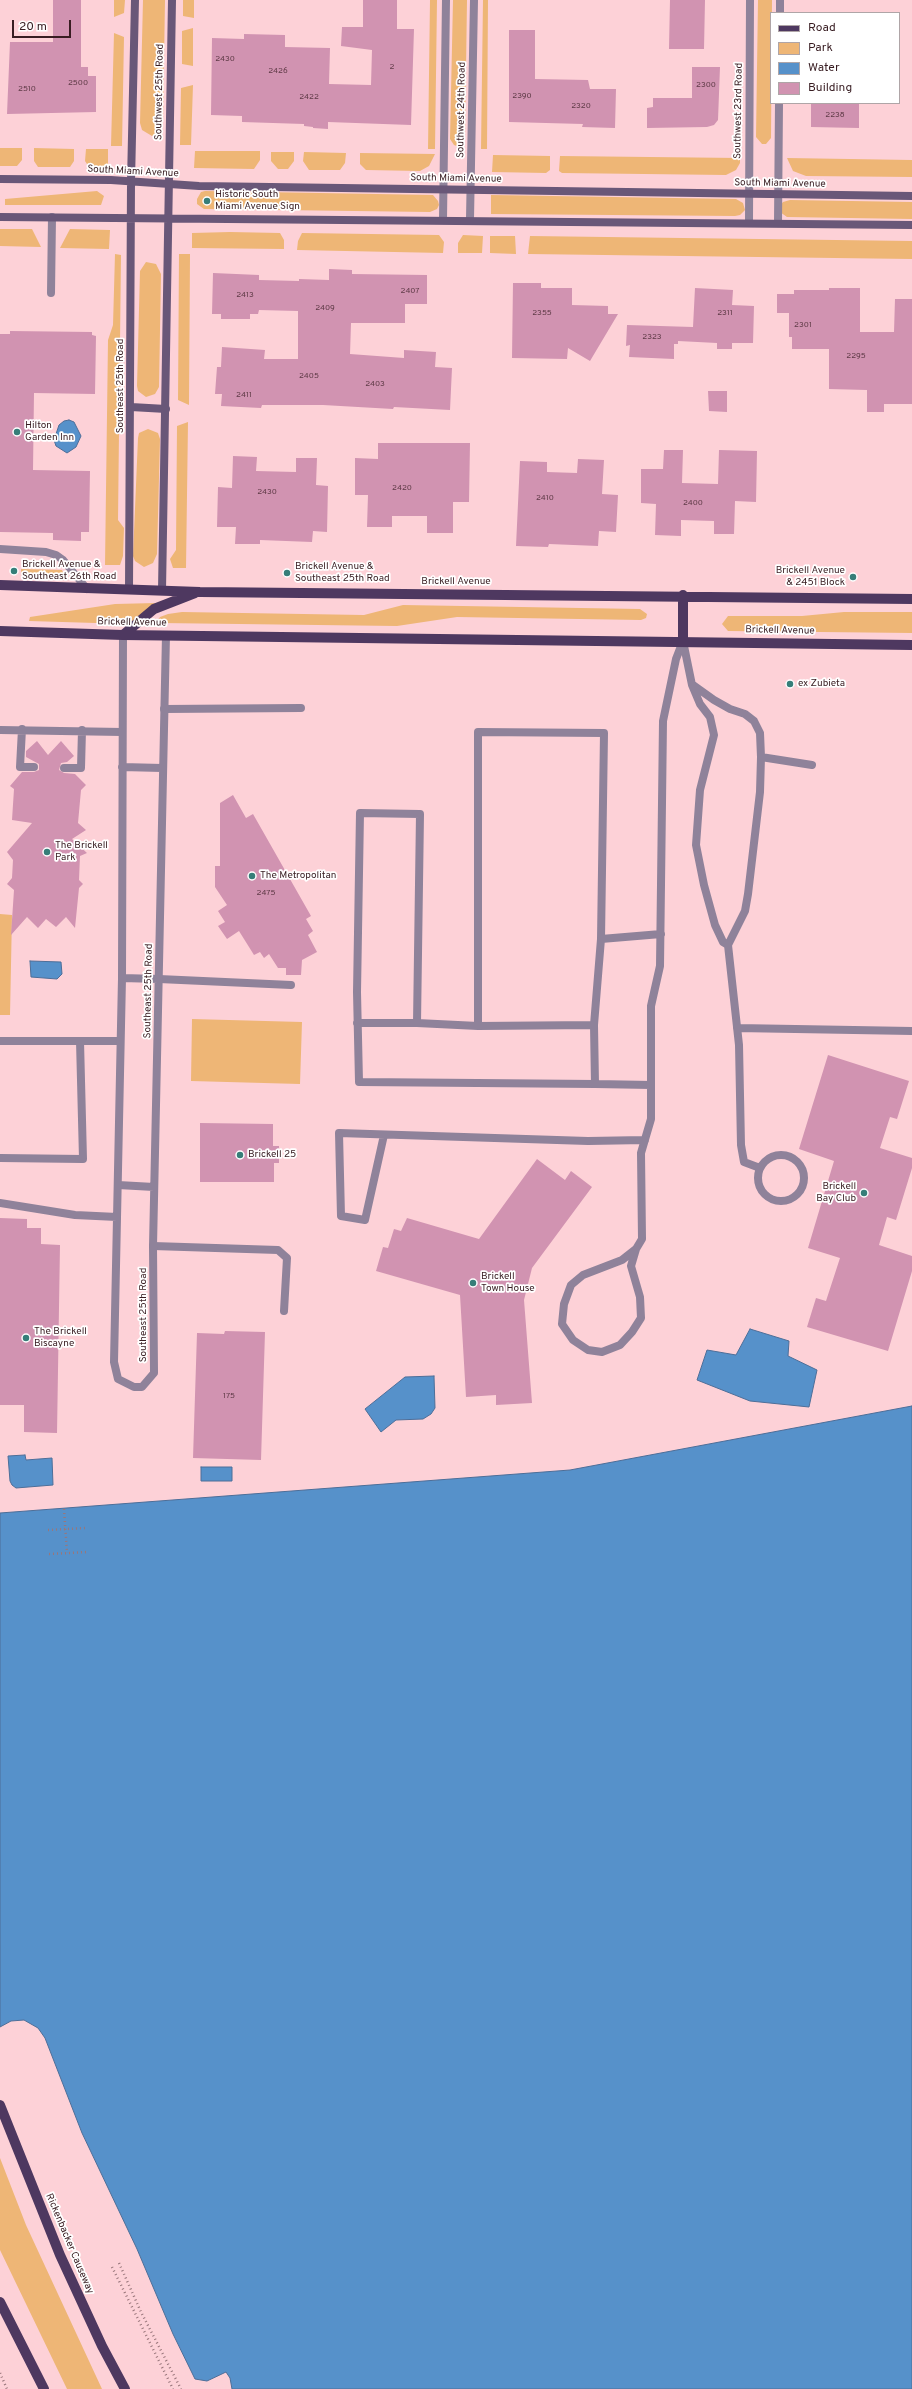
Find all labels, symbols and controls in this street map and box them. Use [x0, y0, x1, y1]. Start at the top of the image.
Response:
scale bar [14, 12, 73, 38]
legend [770, 12, 900, 104]
text: 20 m [19, 19, 47, 35]
text: Road [808, 20, 836, 36]
text: Park [808, 40, 833, 56]
street label: Southwest 25th Road [153, 44, 167, 140]
house number: 2430 [215, 54, 235, 64]
text: Water [808, 60, 840, 76]
house number: 2 [390, 62, 394, 72]
street label: Southwest 24th Road [455, 62, 469, 158]
street label: Southwest 23rd Road [732, 63, 746, 159]
house number: 2426 [268, 66, 288, 76]
house number: 2500 [68, 78, 88, 88]
house number: 2300 [696, 80, 716, 90]
text: Building [808, 80, 852, 96]
house number: 2510 [18, 84, 36, 94]
house number: 2390 [512, 91, 532, 101]
house number: 2422 [299, 92, 319, 102]
house number: 2320 [571, 101, 591, 111]
house number: 2238 [825, 110, 845, 120]
street label: South Miami Avenue [87, 164, 179, 180]
street label: South Miami Avenue [410, 172, 502, 186]
street label: South Miami Avenue [734, 177, 826, 191]
place label: Historic South Miami Avenue Sign [215, 189, 300, 212]
marker: Historic South Miami Avenue Sign [202, 196, 212, 206]
house number: 2407 [401, 286, 419, 296]
house number: 2413 [236, 290, 254, 300]
house number: 2409 [315, 303, 335, 313]
house number: 2355 [532, 308, 552, 318]
house number: 2311 [717, 308, 733, 318]
house number: 2301 [794, 320, 812, 330]
house number: 2323 [642, 332, 662, 342]
street label: Southeast 25th Road [115, 339, 127, 433]
house number: 2295 [846, 351, 866, 361]
house number: 2405 [299, 371, 319, 381]
house number: 2403 [365, 379, 385, 389]
house number: 2411 [236, 390, 252, 400]
place label: Hilton Garden Inn [25, 420, 74, 444]
marker: Hilton Garden Inn [12, 427, 22, 437]
house number: 2420 [392, 483, 412, 493]
house number: 2430 [257, 487, 277, 497]
house number: 2410 [536, 493, 554, 503]
house number: 2400 [683, 498, 703, 508]
place label: Brickell Avenue & Southeast 26th Road [22, 559, 116, 582]
place label: Brickell Avenue & Southeast 25th Road [295, 561, 390, 584]
place label: Brickell Avenue & 2451 Block [776, 565, 845, 588]
marker: Brickell Avenue & Southeast 26th Road [9, 566, 19, 576]
marker: Brickell Avenue & Southeast 25th Road [282, 568, 292, 578]
marker: Brickell Avenue & 2451 Block [848, 572, 858, 582]
street label: Brickell Avenue [421, 576, 491, 588]
street label: Brickell Avenue [97, 616, 167, 630]
street label: Brickell Avenue [745, 624, 815, 638]
place label: ex Zubieta [798, 678, 845, 690]
marker: ex Zubieta [785, 679, 795, 689]
place label: The Brickell Park [55, 840, 108, 864]
marker: The Brickell Park [42, 847, 52, 857]
place label: The Metropolitan [260, 870, 336, 882]
marker: The Metropolitan [247, 871, 257, 881]
house number: 2475 [257, 888, 275, 898]
street label: Southeast 25th Road [142, 944, 156, 1038]
place label: Brickell 25 [248, 1149, 296, 1161]
marker: Brickell 25 [235, 1150, 245, 1160]
place label: Brickell Bay Club [816, 1181, 856, 1204]
marker: Brickell Bay Club [859, 1188, 869, 1198]
street label: Southeast 25th Road [138, 1268, 150, 1362]
place label: Brickell Town House [481, 1271, 535, 1294]
marker: Brickell Town House [468, 1278, 478, 1288]
place label: The Brickell Biscayne [34, 1326, 87, 1350]
marker: The Brickell Biscayne [21, 1333, 31, 1343]
house number: 175 [223, 1391, 235, 1401]
street label: Rickenbacker Causeway [42, 2192, 96, 2296]

